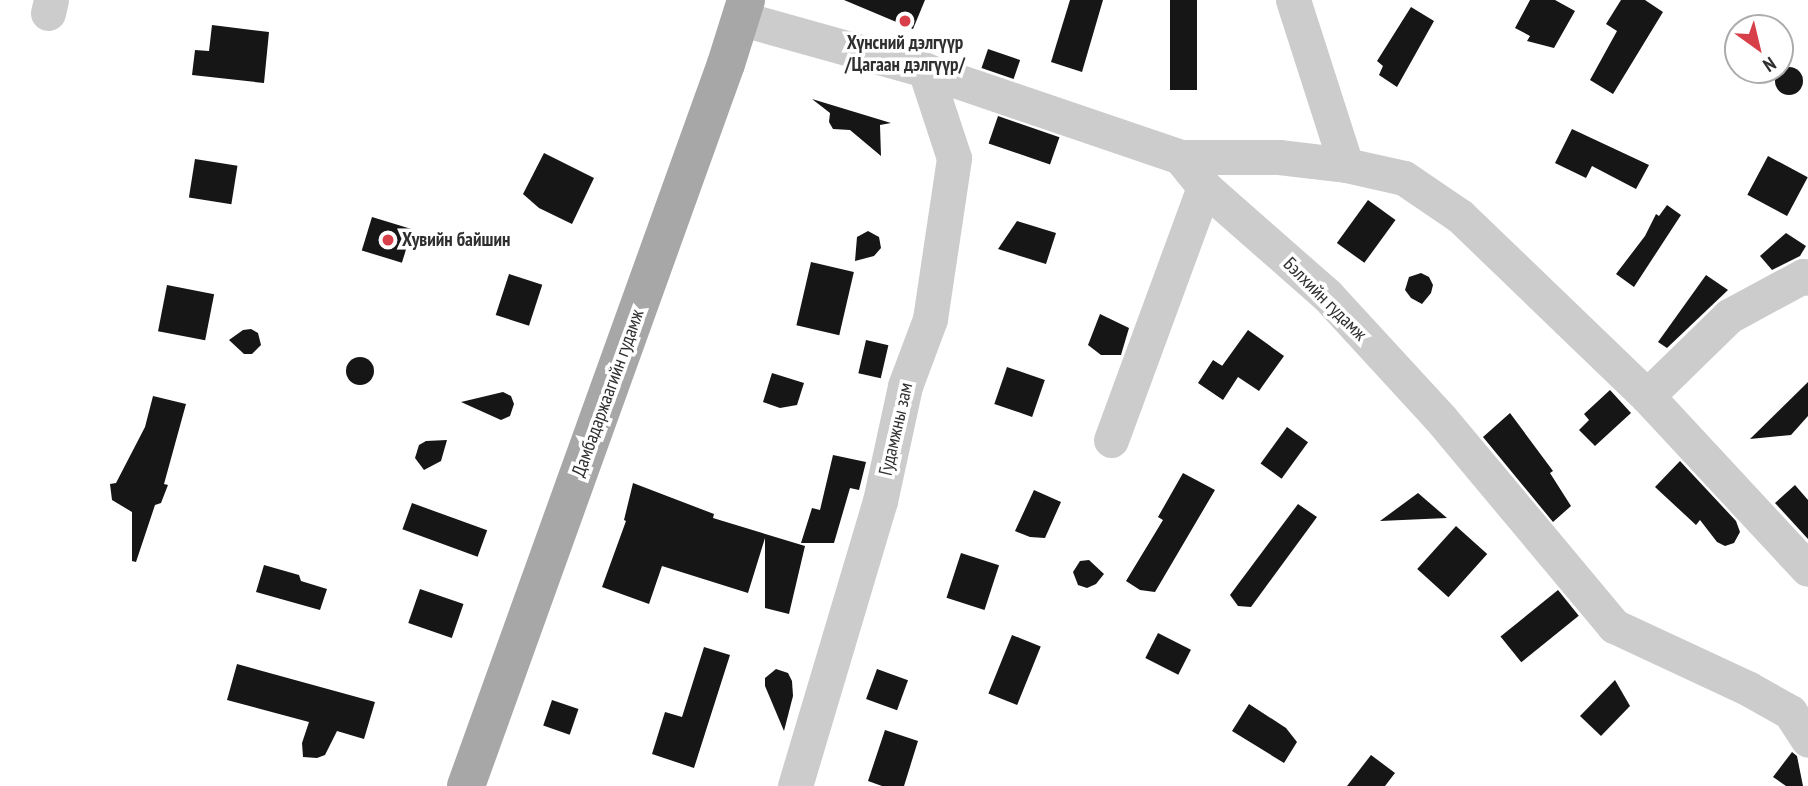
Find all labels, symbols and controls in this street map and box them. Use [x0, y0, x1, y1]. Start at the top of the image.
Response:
marker: Хүнсний дэлгүүр /Цагаан дэлгүүр/ [897, 13, 913, 29]
north arrow [1724, 14, 1794, 84]
place label: Хүнсний дэлгүүр /Цагаан дэлгүүр/ [845, 32, 965, 76]
text: N [1759, 52, 1781, 78]
place label: Хувийн байшин [402, 229, 510, 251]
marker: Хувийн байшин [380, 232, 396, 248]
street label: Бэлхийн гудамж [1279, 253, 1371, 345]
street label: Дамбадаржаагийн гудамж [567, 306, 649, 480]
street label: Гудамжны зам [874, 380, 918, 478]

